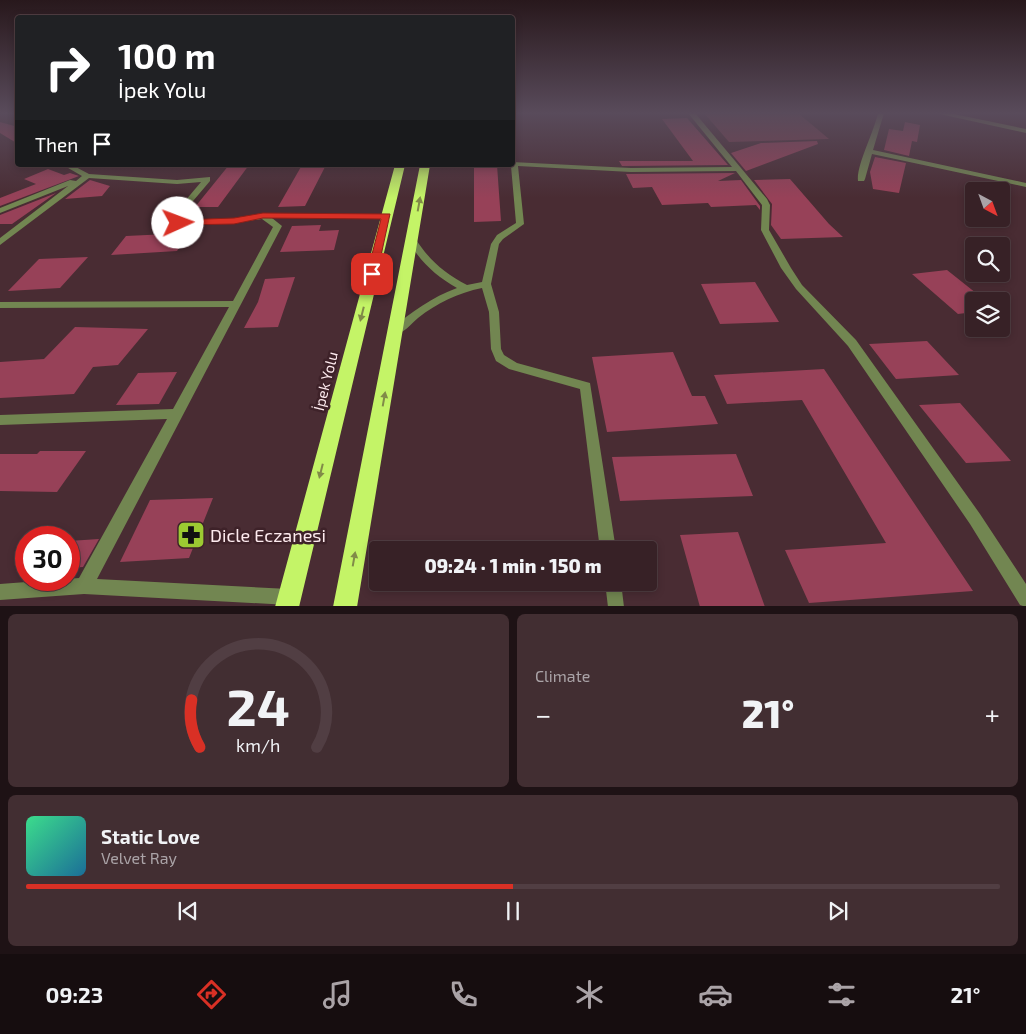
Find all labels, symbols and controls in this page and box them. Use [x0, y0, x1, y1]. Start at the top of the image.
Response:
text: 100 m [118, 34, 216, 76]
icon: right [35, 35, 100, 100]
text: İpek Yolu [118, 76, 206, 102]
icon: arrive [88, 130, 116, 158]
text: Then [35, 133, 78, 156]
north arrow [965, 182, 1010, 228]
map controls [965, 182, 1010, 337]
position arrow [151, 196, 203, 248]
one-way arrow [415, 196, 423, 212]
button: search [965, 237, 1010, 282]
pin [351, 253, 393, 295]
icon: arrive [358, 260, 386, 288]
button: layers [965, 292, 1010, 337]
one-way arrow [357, 307, 365, 322]
street label: İpek Yolu [309, 350, 341, 412]
one-way arrow [380, 390, 388, 406]
one-way arrow [317, 464, 325, 479]
pharmacy icon: Dicle Eczanesi [176, 520, 206, 550]
place label: Dicle Eczanesi [210, 524, 326, 546]
speed limit sign: 30 [15, 526, 80, 591]
one-way arrow [351, 550, 359, 566]
text: 09:24 · 1 min · 150 m [424, 554, 602, 577]
text: Climate [535, 666, 590, 685]
text: 24 [227, 674, 290, 736]
text: 21° [742, 690, 794, 736]
text: − [535, 697, 551, 731]
text: + [985, 697, 1000, 731]
text: km/h [236, 734, 281, 756]
text: Static Love [101, 825, 200, 848]
text: Velvet Ray [101, 848, 177, 867]
icon: previous [174, 897, 202, 925]
icon: pause [499, 897, 527, 925]
icon: next [824, 897, 852, 925]
icon: directions [194, 977, 229, 1012]
icon: music [320, 977, 355, 1012]
icon: phone [446, 977, 481, 1012]
icon: climate [572, 977, 607, 1012]
icon: car [698, 977, 733, 1012]
icon: filters [824, 977, 859, 1012]
text: 09:23 [46, 981, 103, 1007]
text: 21° [951, 981, 980, 1007]

